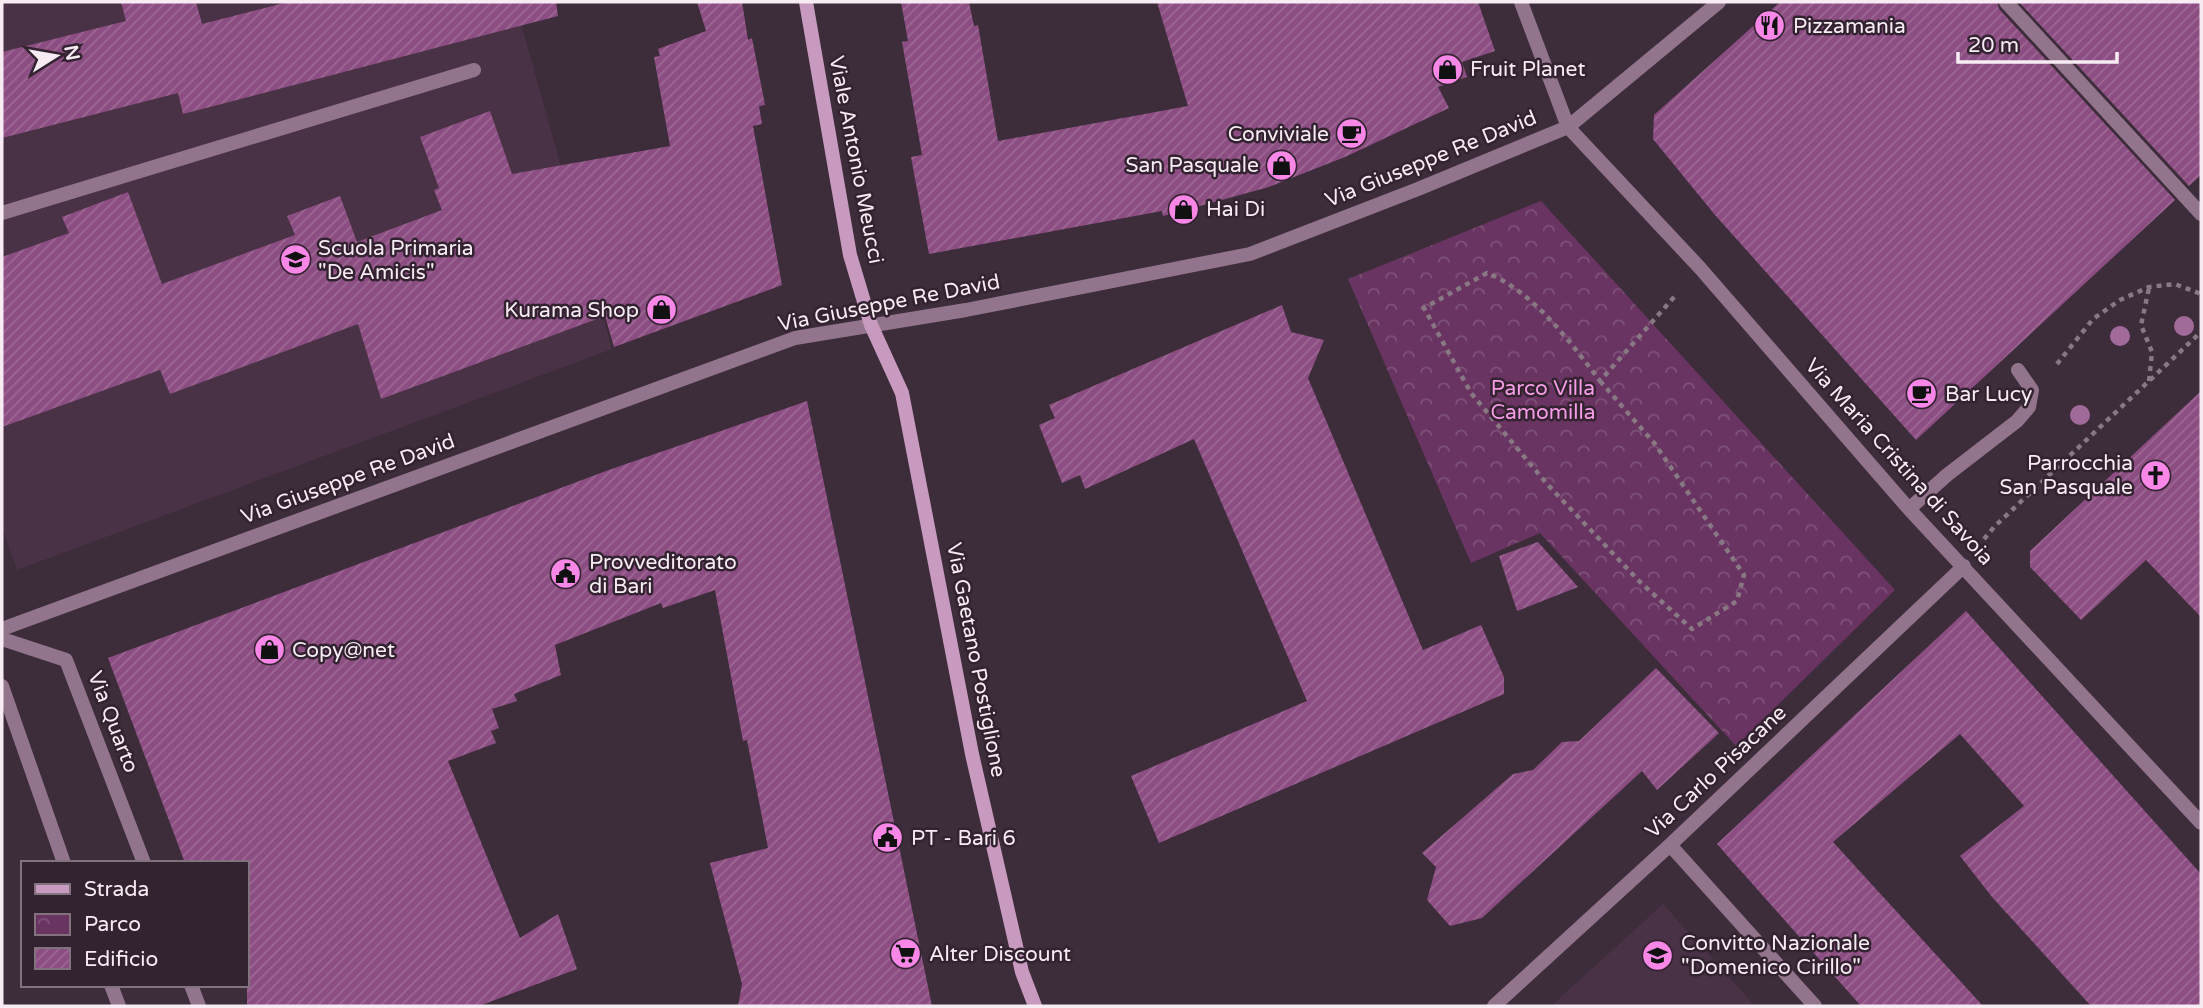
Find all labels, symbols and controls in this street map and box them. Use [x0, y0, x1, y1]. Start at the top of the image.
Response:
restaurant icon: Pizzamania [1753, 9, 1787, 43]
place label: Pizzamania [1793, 14, 1906, 39]
north arrow [21, 21, 91, 91]
scale bar [1958, 21, 2117, 65]
text: 20 m [1968, 33, 2019, 58]
text: N [59, 43, 84, 63]
shop icon: Fruit Planet [1430, 52, 1464, 86]
street label: Viale Antonio Meucci [824, 54, 888, 266]
place label: Fruit Planet [1470, 57, 1585, 82]
street label: Via Giuseppe Re David [1322, 105, 1540, 213]
cafe icon: Conviviale [1335, 117, 1369, 151]
place label: Conviviale [1228, 122, 1329, 147]
shop icon: San Pasquale [1265, 148, 1299, 182]
place label: San Pasquale [1126, 153, 1259, 178]
shop icon: Hai Di [1166, 192, 1200, 226]
place label: Hai Di [1206, 197, 1265, 222]
place label: Scuola Primaria "De Amicis" [318, 236, 474, 285]
school or university icon: Scuola Primaria "De Amicis" [278, 243, 312, 277]
street label: Via Giuseppe Re David [776, 269, 1002, 337]
shop icon: Kurama Shop [645, 293, 679, 327]
place label: Kurama Shop [504, 298, 639, 323]
street label: Via Maria Cristina di Savoia [1799, 353, 1999, 571]
park label: Parco Villa Camomilla [1490, 376, 1596, 425]
cafe icon: Bar Lucy [1905, 377, 1939, 411]
place label: Bar Lucy [1945, 382, 2032, 407]
street label: Via Giuseppe Re David [238, 429, 458, 529]
place label: Parrocchia San Pasquale [2000, 451, 2133, 500]
church icon: Parrocchia San Pasquale [2139, 458, 2173, 492]
street label: Via Gaetano Postiglione [941, 541, 1011, 779]
place label: Provveditorato di Bari [589, 550, 737, 599]
public building icon: Provveditorato di Bari [549, 557, 583, 591]
shop icon: Copy@net [252, 633, 286, 667]
place label: Copy@net [292, 638, 395, 663]
street label: Via Quarto [82, 668, 144, 776]
street label: Via Carlo Pisacane [1640, 700, 1792, 844]
public building icon: PT - Bari 6 [871, 821, 905, 855]
place label: PT - Bari 6 [911, 826, 1016, 851]
legend [21, 861, 248, 987]
text: Strada [84, 877, 149, 902]
text: Parco [84, 912, 141, 937]
place label: Convitto Nazionale "Domenico Cirillo" [1681, 931, 1870, 980]
supermarket icon: Alter Discount [889, 937, 923, 971]
school or university icon: Convitto Nazionale "Domenico Cirillo" [1641, 938, 1675, 972]
place label: Alter Discount [929, 942, 1071, 967]
text: Edificio [84, 947, 158, 972]

